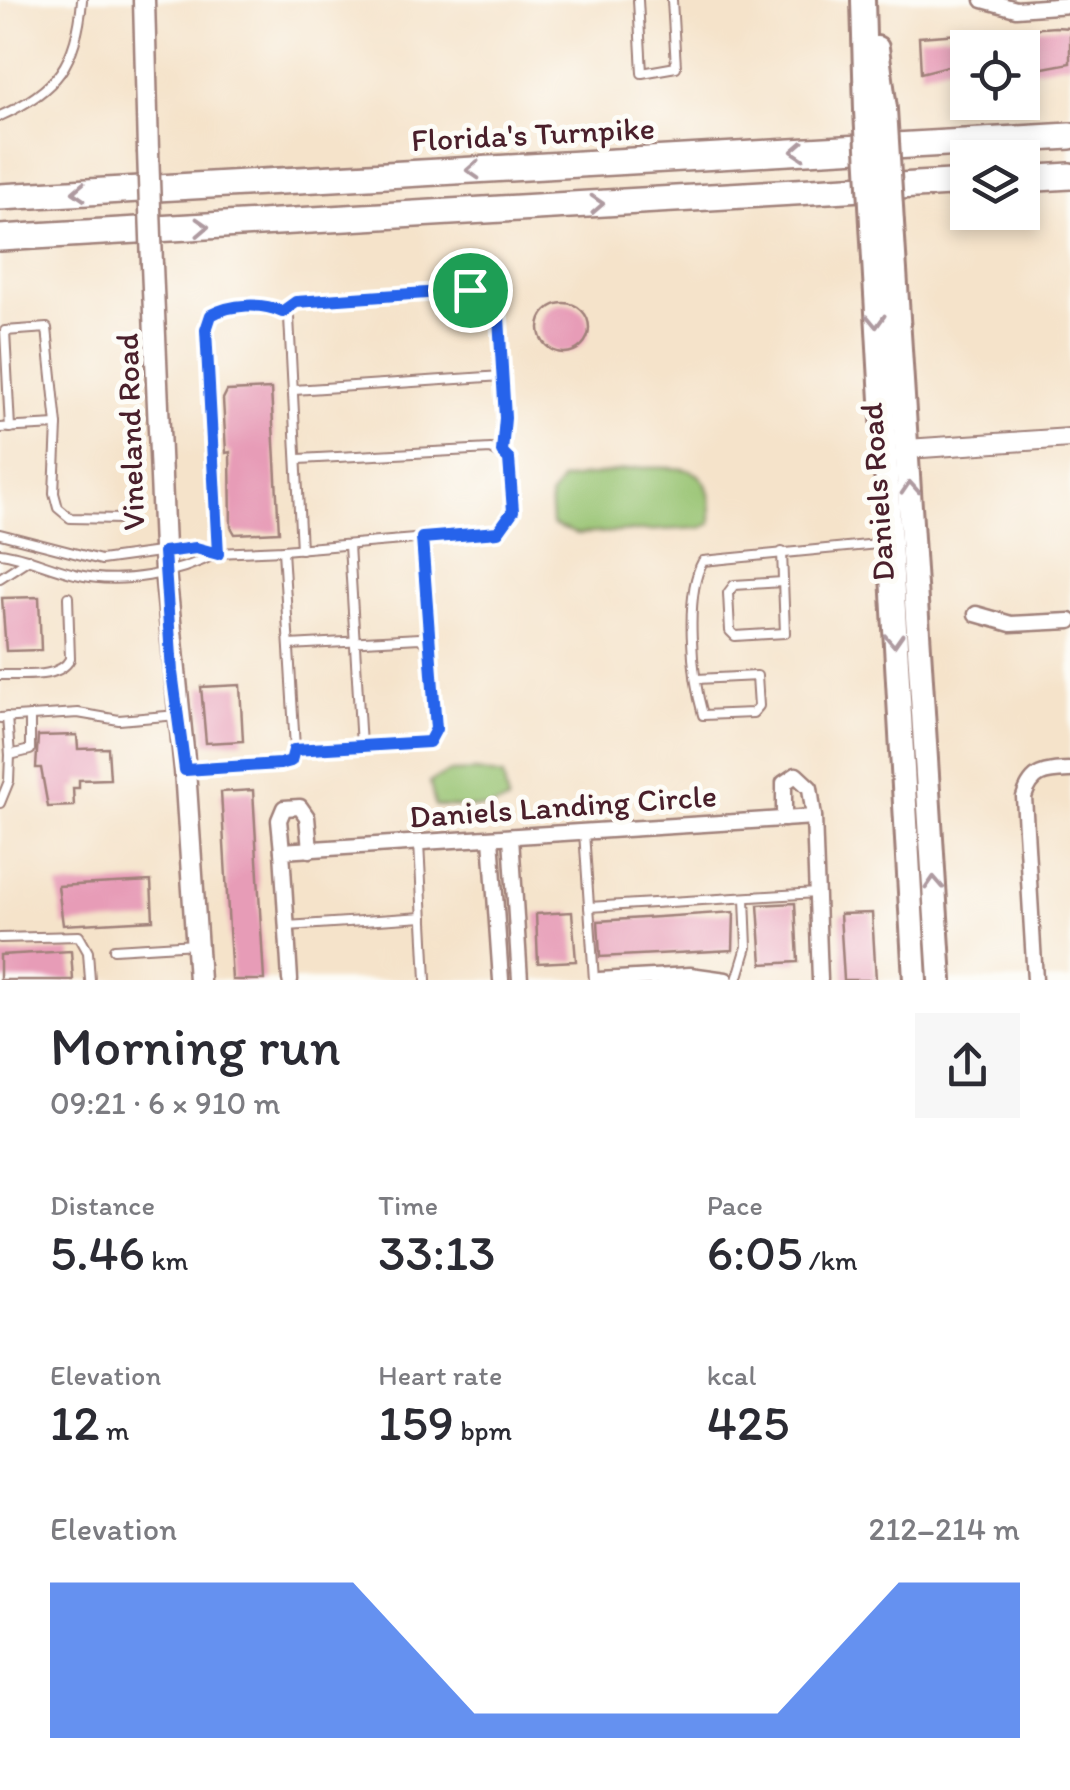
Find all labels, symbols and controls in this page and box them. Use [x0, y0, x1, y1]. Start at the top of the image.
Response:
map controls [950, 30, 1040, 230]
button: locate [950, 30, 1040, 120]
street label: Florida's Turnpike [410, 109, 656, 159]
one-way arrow [789, 140, 805, 161]
button: layers [950, 140, 1040, 230]
one-way arrow [465, 159, 481, 180]
one-way arrow [71, 181, 87, 202]
one-way arrow [589, 194, 605, 215]
one-way arrow [195, 217, 211, 238]
pin [428, 248, 513, 333]
icon: arrive [443, 263, 498, 318]
one-way arrow [865, 314, 886, 330]
street label: Vineland Road [108, 333, 152, 531]
street label: Daniels Road [852, 401, 902, 583]
one-way arrow [900, 480, 921, 496]
one-way arrow [883, 633, 904, 649]
street label: Daniels Landing Circle [408, 776, 718, 836]
one-way arrow [924, 874, 945, 890]
text: Morning run [50, 1013, 341, 1079]
button: share [915, 1013, 1020, 1118]
text: 09:21 · 6 × 910 m [50, 1084, 280, 1122]
text: Distance [50, 1188, 155, 1222]
text: Time [378, 1188, 438, 1222]
text: Pace [707, 1188, 763, 1222]
text: 5.46 [50, 1222, 145, 1283]
text: 33:13 [378, 1222, 496, 1283]
text: 6:05 [707, 1222, 802, 1283]
text: km [145, 1243, 188, 1277]
text: /km [802, 1243, 858, 1277]
text: Elevation [50, 1358, 161, 1392]
text: Heart rate [378, 1358, 502, 1392]
text: kcal [707, 1358, 756, 1392]
text: 12 [50, 1392, 100, 1453]
text: 159 [378, 1392, 454, 1453]
text: 425 [707, 1392, 789, 1453]
text: m [100, 1413, 129, 1447]
text: bpm [454, 1413, 512, 1447]
text: Elevation [50, 1510, 177, 1548]
text: 212–214 m [869, 1510, 1020, 1548]

